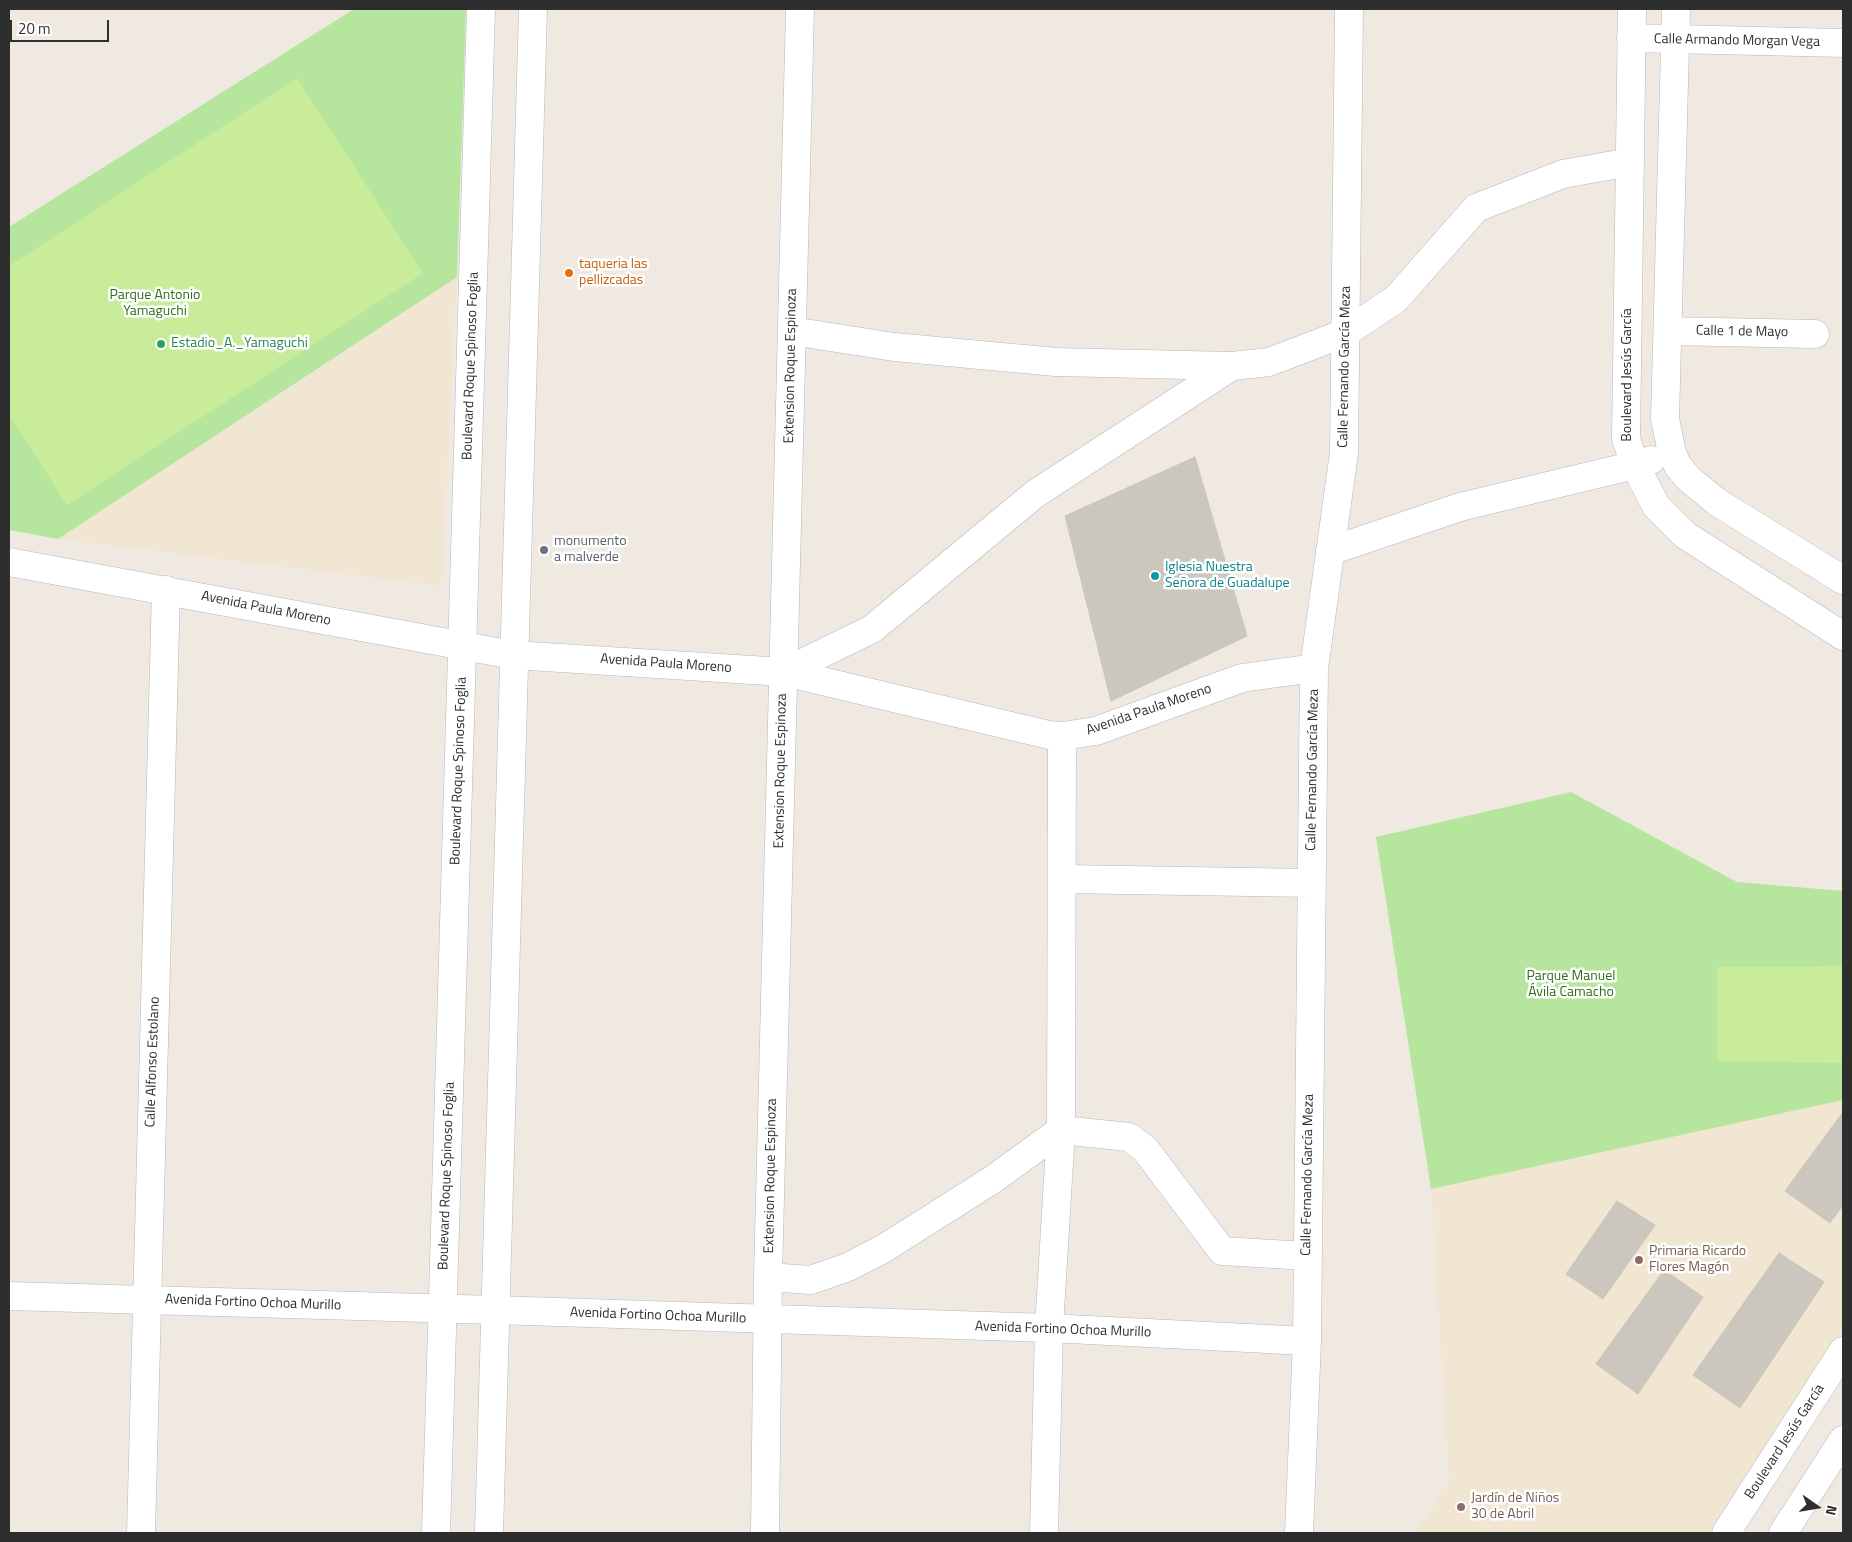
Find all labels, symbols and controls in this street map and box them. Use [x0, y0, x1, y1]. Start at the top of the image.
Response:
scale bar [12, 10, 111, 42]
text: 20 m [18, 17, 51, 40]
street label: Calle Armando Morgan Vega [1654, 31, 1820, 51]
place label: taqueria las pellizcadas [579, 257, 648, 290]
marker: taqueria las pellizcadas [563, 267, 575, 279]
street label: Boulevard Roque Spinoso Foglia [459, 272, 483, 460]
street label: Calle Fernando García Meza [1335, 286, 1355, 448]
park label: Parque Antonio Yamaguchi [110, 288, 200, 321]
street label: Extension Roque Espinoza [781, 288, 801, 444]
street label: Boulevard Jesús García [1620, 308, 1636, 442]
street label: Calle 1 de Mayo [1696, 323, 1788, 341]
place label: Estadio_A._Yamaguchi [171, 336, 308, 352]
marker: Estadio_A._Yamaguchi [155, 338, 167, 350]
place label: monumento a malverde [554, 534, 627, 566]
marker: monumento a malverde [538, 544, 550, 556]
place label: Iglesia Nuestra Señora de Guadalupe [1165, 560, 1290, 592]
marker: Iglesia Nuestra Señora de Guadalupe [1149, 570, 1161, 582]
street label: Avenida Paula Moreno [200, 588, 332, 630]
street label: Avenida Paula Moreno [600, 651, 732, 677]
street label: Boulevard Roque Spinoso Foglia [447, 677, 471, 865]
street label: Avenida Paula Moreno [1084, 681, 1214, 739]
street label: Calle Fernando García Meza [1303, 689, 1323, 851]
street label: Extension Roque Espinoza [771, 693, 791, 849]
park label: Parque Manuel Ávila Camacho [1527, 969, 1615, 1002]
street label: Calle Alfonso Estolano [142, 996, 164, 1128]
street label: Boulevard Roque Spinoso Foglia [435, 1082, 459, 1270]
street label: Calle Fernando García Meza [1298, 1094, 1318, 1256]
street label: Extension Roque Espinoza [761, 1098, 781, 1254]
place label: Primaria Ricardo Flores Magón [1649, 1244, 1746, 1276]
marker: Primaria Ricardo Flores Magón [1633, 1254, 1645, 1266]
street label: Avenida Fortino Ochoa Murillo [165, 1292, 341, 1314]
street label: Avenida Fortino Ochoa Murillo [570, 1305, 746, 1327]
street label: Avenida Fortino Ochoa Murillo [975, 1319, 1151, 1341]
street label: Boulevard Jesús García [1742, 1381, 1828, 1503]
north arrow [1792, 1482, 1842, 1532]
place label: Jardín de Niños 30 de Abril [1471, 1491, 1559, 1524]
marker: Jardín de Niños 30 de Abril [1455, 1501, 1467, 1513]
text: N [1821, 1503, 1843, 1518]

